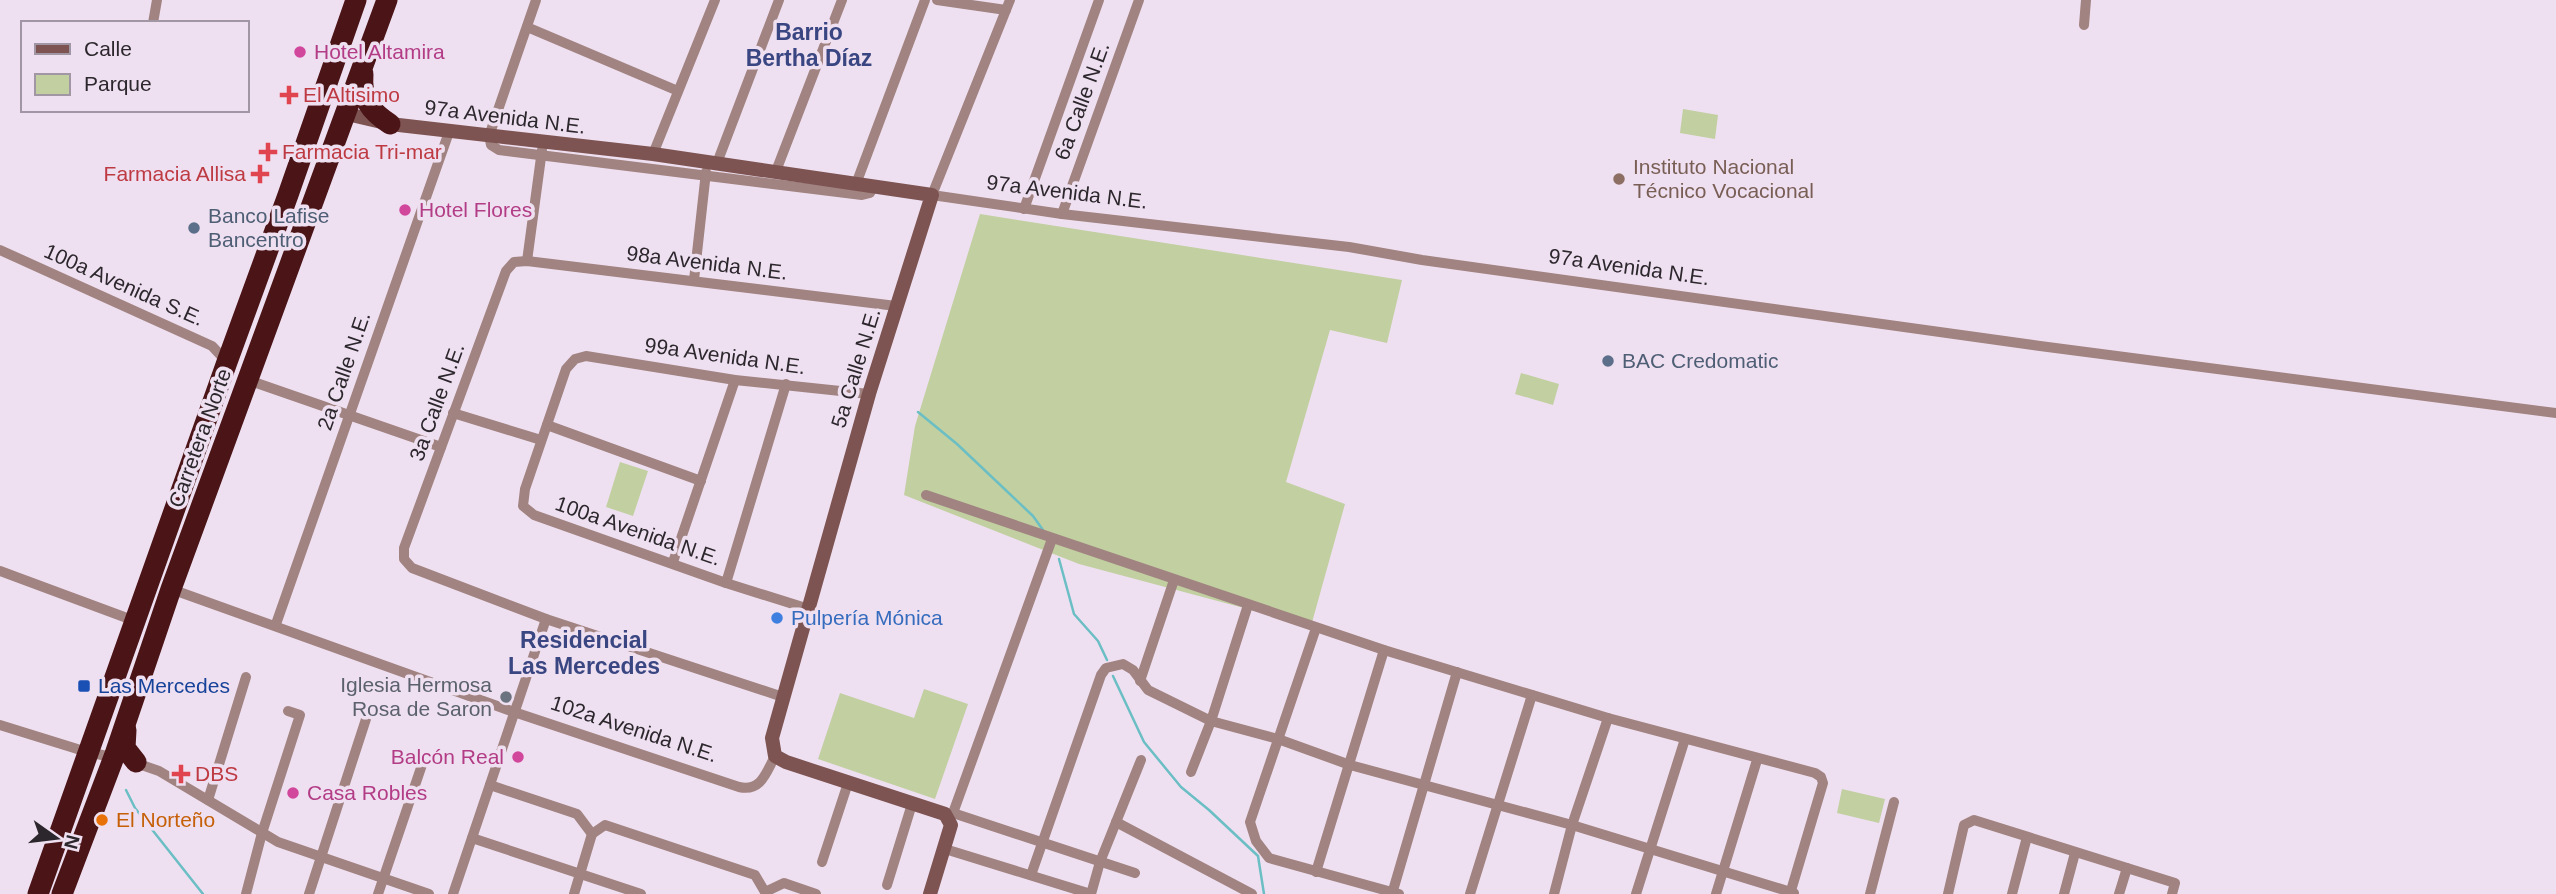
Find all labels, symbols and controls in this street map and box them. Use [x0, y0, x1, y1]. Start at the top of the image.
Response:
district label: Barrio Bertha Díaz [746, 19, 872, 71]
legend [21, 21, 248, 112]
text: Calle [84, 37, 132, 60]
street label: 6a Calle N.E. [1050, 39, 1113, 163]
place label: Hotel Altamira [314, 40, 445, 63]
marker: Hotel Altamira [292, 44, 308, 60]
text: Parque [84, 72, 152, 95]
place label: El Altisimo [303, 83, 400, 106]
marker: El Altisimo [281, 87, 297, 103]
street label: 97a Avenida N.E. [423, 95, 587, 138]
place label: Farmacia Tri-mar [282, 140, 442, 163]
marker: Farmacia Tri-mar [260, 144, 276, 160]
place label: Instituto Nacional Técnico Vocacional [1633, 155, 1814, 202]
place label: Farmacia Allisa [104, 162, 246, 185]
marker: Farmacia Allisa [252, 166, 268, 182]
street label: 97a Avenida N.E. [985, 170, 1149, 213]
marker: Instituto Nacional Técnico Vocacional [1611, 171, 1627, 187]
place label: Hotel Flores [419, 198, 532, 221]
marker: Hotel Flores [397, 202, 413, 218]
place label: Banco Lafise Bancentro [208, 204, 329, 251]
marker: Banco Lafise Bancentro [186, 220, 202, 236]
street label: 100a Avenida S.E. [41, 239, 208, 330]
street label: 98a Avenida N.E. [625, 241, 789, 284]
street label: 97a Avenida N.E. [1547, 244, 1711, 289]
street label: 5a Calle N.E. [826, 305, 885, 430]
street label: 2a Calle N.E. [313, 309, 375, 433]
street label: 99a Avenida N.E. [643, 333, 807, 378]
street label: 3a Calle N.E. [405, 340, 468, 464]
place label: BAC Credomatic [1622, 349, 1778, 372]
marker: BAC Credomatic [1600, 353, 1616, 369]
street label: Carretera Norte [164, 365, 235, 510]
street label: 100a Avenida N.E. [552, 491, 724, 570]
place label: Pulpería Mónica [791, 606, 943, 629]
marker: Pulpería Mónica [769, 610, 785, 626]
district label: Residencial Las Mercedes [508, 627, 660, 679]
place label: Iglesia Hermosa Rosa de Saron [340, 673, 492, 720]
place label: Las Mercedes [98, 674, 230, 697]
marker: Las Mercedes [76, 678, 92, 694]
marker: Iglesia Hermosa Rosa de Saron [498, 689, 514, 705]
street label: 102a Avenida N.E. [548, 691, 720, 766]
place label: Balcón Real [391, 745, 504, 768]
marker: Balcón Real [510, 749, 526, 765]
place label: DBS [195, 762, 238, 785]
marker: DBS [173, 766, 189, 782]
place label: Casa Robles [307, 781, 427, 804]
marker: Casa Robles [285, 785, 301, 801]
north arrow [21, 803, 91, 873]
place label: El Norteño [116, 808, 215, 831]
marker: El Norteño [94, 812, 110, 828]
text: N [60, 833, 84, 851]

